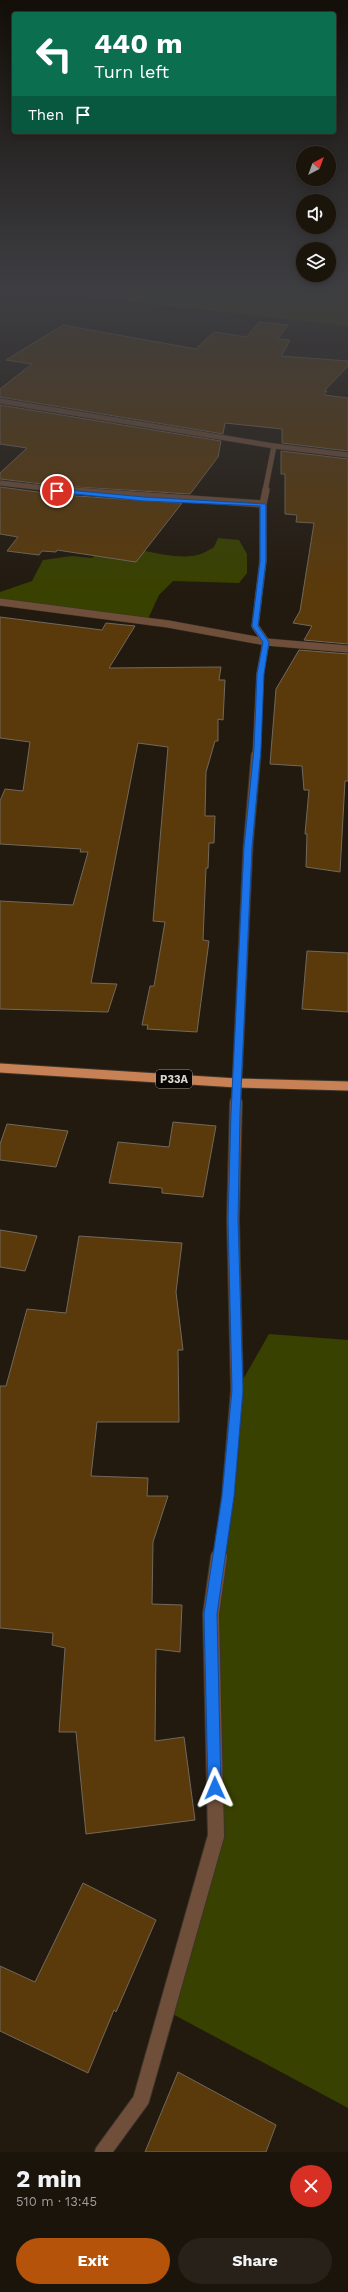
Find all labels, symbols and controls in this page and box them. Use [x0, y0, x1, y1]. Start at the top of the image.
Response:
text: 440 m [94, 27, 183, 60]
icon: left [28, 28, 80, 80]
text: Turn left [94, 61, 169, 82]
icon: arrive [72, 104, 94, 126]
text: Then [28, 106, 64, 124]
north arrow [296, 146, 336, 186]
map controls [296, 146, 336, 282]
button: sound [296, 194, 336, 234]
button: layers [296, 242, 336, 282]
pin [40, 474, 74, 508]
icon: arrive [46, 480, 68, 502]
road number: P33A [156, 1070, 192, 1088]
position arrow [194, 1767, 236, 1809]
text: 2 min [16, 2165, 82, 2193]
button: close [290, 2165, 332, 2207]
text: 510 m · 13:45 [16, 2194, 97, 2209]
button: Exit [16, 2238, 170, 2284]
button: Share [178, 2238, 332, 2284]

